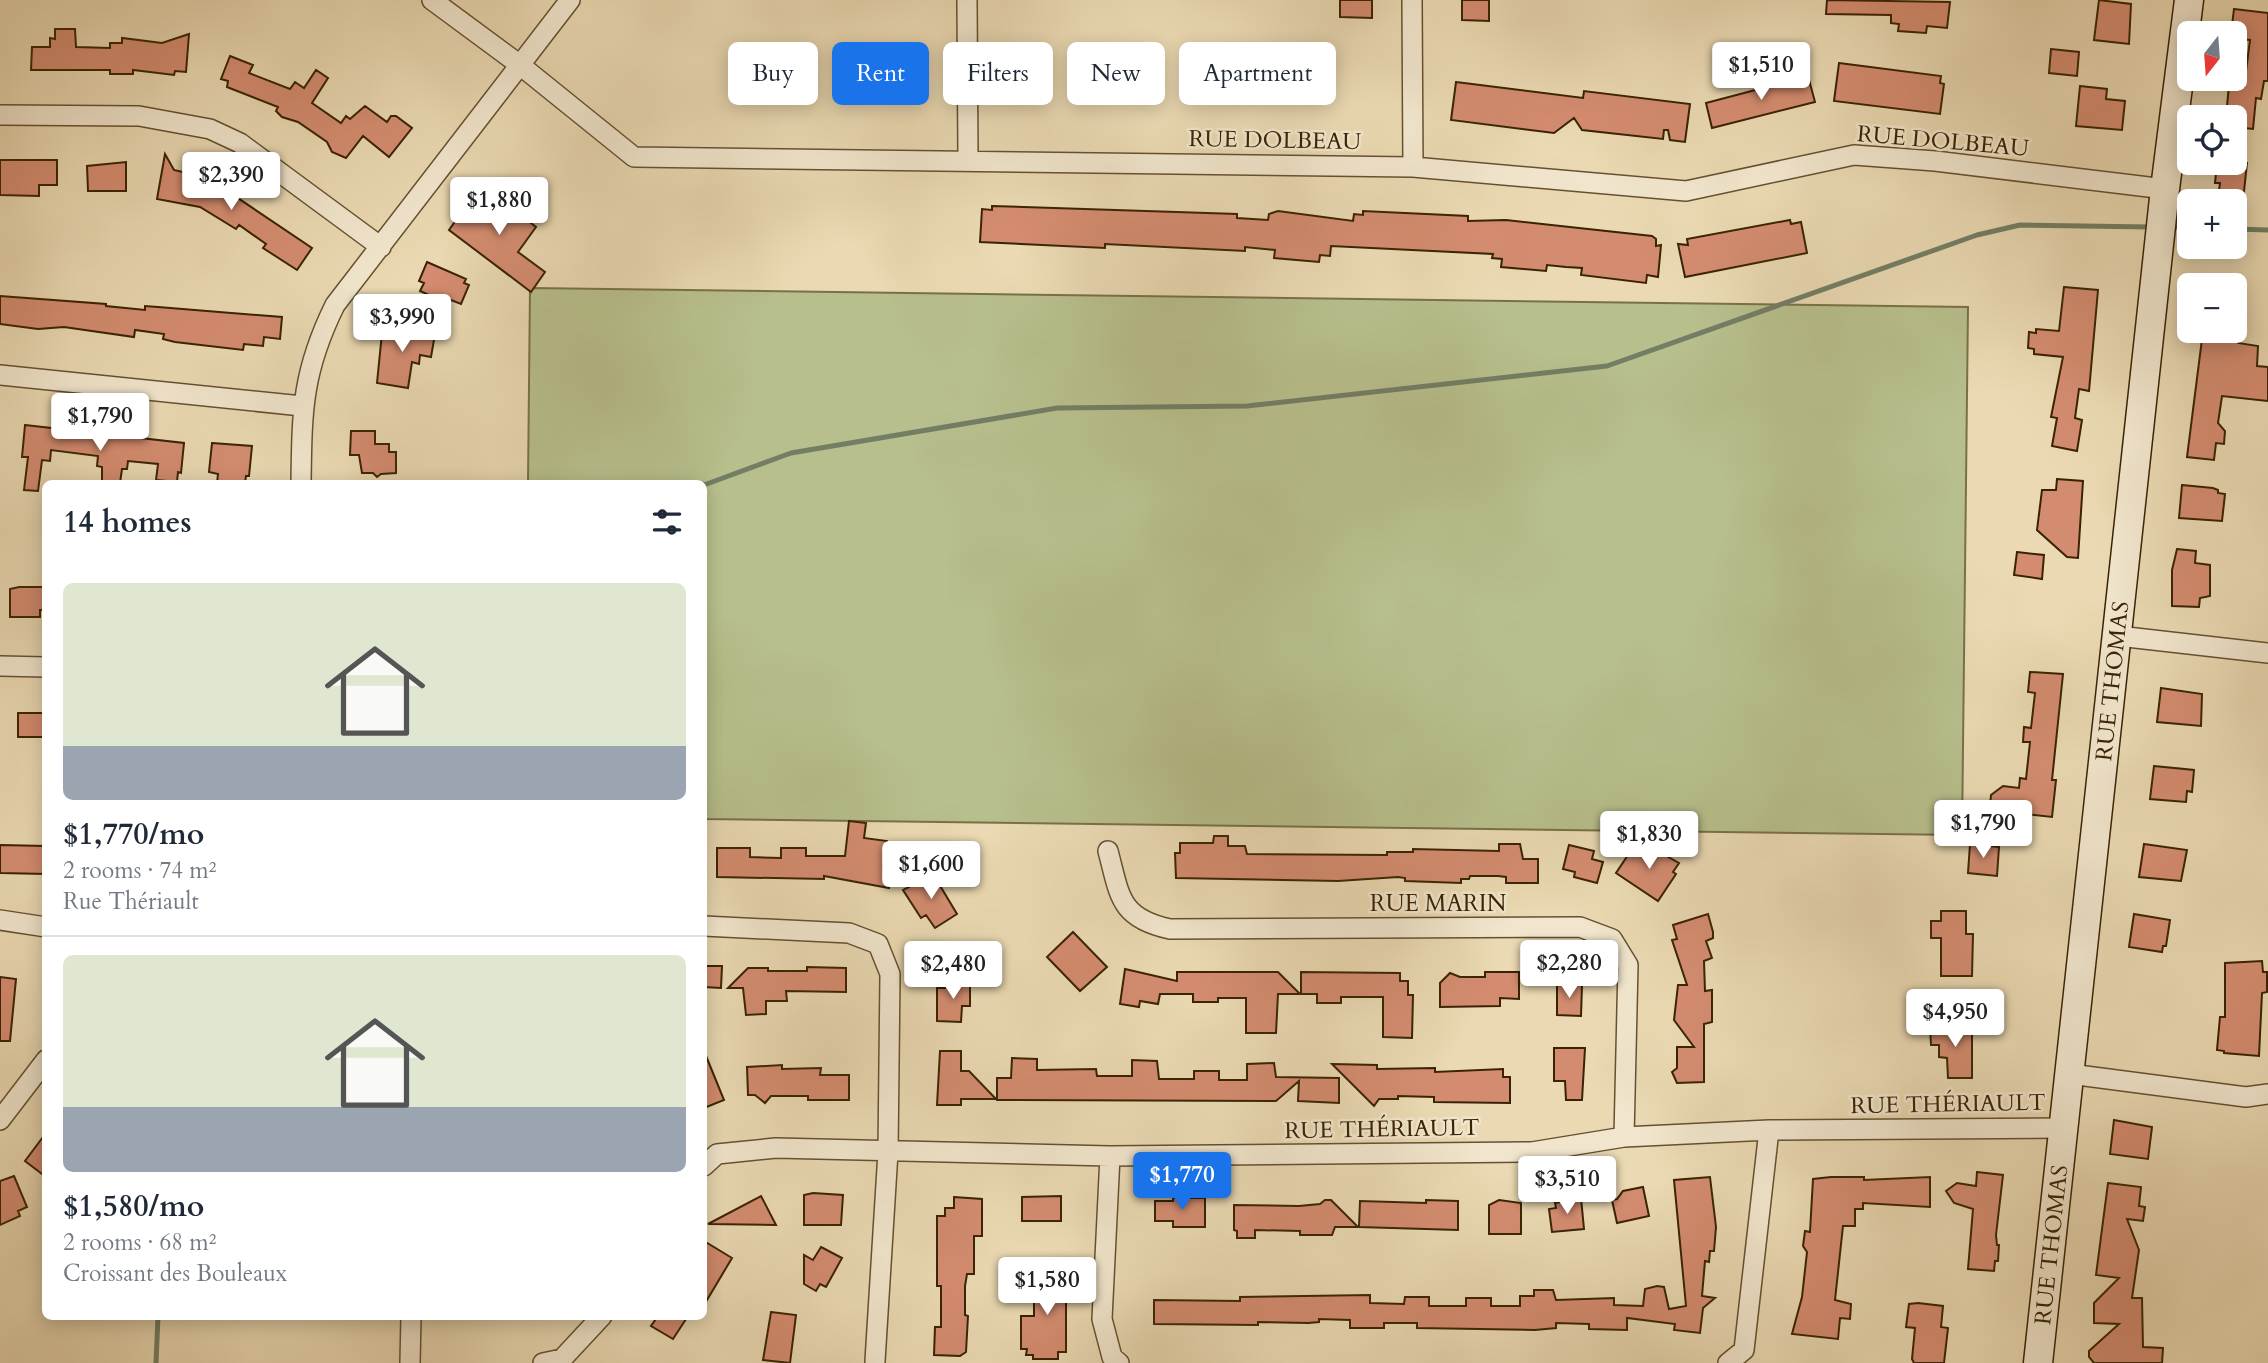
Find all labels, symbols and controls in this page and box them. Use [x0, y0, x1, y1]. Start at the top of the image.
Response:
north arrow [2177, 21, 2247, 91]
map controls [2177, 21, 2247, 343]
chip: Buy [728, 42, 818, 105]
chip: Rent [832, 42, 929, 105]
chip: Filters [943, 42, 1053, 105]
chip: New [1067, 42, 1165, 105]
chip: Apartment [1179, 42, 1336, 105]
pin: $1,510 [1704, 42, 1818, 102]
text: $1,510 [1728, 49, 1794, 80]
button: locate [2177, 105, 2247, 175]
street label: RUE DOLBEAU [1856, 118, 2031, 164]
street label: RUE DOLBEAU [1188, 123, 1362, 157]
pin: $2,390 [174, 152, 288, 212]
text: $2,390 [198, 159, 264, 190]
pin: $1,880 [442, 177, 556, 237]
text: $1,880 [466, 184, 532, 215]
button: + [2177, 189, 2247, 259]
button: − [2177, 273, 2247, 343]
pin: $3,990 [345, 294, 459, 354]
text: $3,990 [369, 301, 435, 332]
pin: $1,790 [43, 393, 157, 453]
text: $1,790 [67, 400, 133, 431]
text: 14 homes [63, 502, 192, 543]
icon: filters [648, 503, 686, 541]
street label: RUE THOMAS [2088, 599, 2136, 763]
icon: home [312, 628, 438, 754]
pin: $1,790 [1926, 800, 2040, 860]
text: $1,790 [1950, 807, 2016, 838]
pin: $1,830 [1592, 812, 1706, 871]
text: $1,770/mo [63, 814, 204, 855]
text: $1,830 [1616, 818, 1682, 849]
pin: $1,600 [874, 842, 988, 901]
text: $1,600 [898, 848, 964, 879]
text: 2 rooms · 74 m² [63, 855, 216, 886]
text: Rue Thériault [63, 886, 199, 917]
street label: RUE MARIN [1370, 888, 1507, 919]
pin: $2,280 [1512, 940, 1626, 1000]
pin: $2,480 [896, 942, 1010, 1001]
text: $2,280 [1536, 947, 1602, 978]
text: $2,480 [920, 948, 986, 979]
pin: $4,950 [1898, 990, 2012, 1049]
text: $4,950 [1922, 996, 1988, 1027]
icon: home [312, 1000, 438, 1126]
street label: RUE THÉRIAULT [1850, 1087, 2046, 1121]
street label: RUE THÉRIAULT [1284, 1112, 1480, 1146]
pin: $1,770 [1125, 1152, 1239, 1212]
pin: $3,510 [1510, 1156, 1624, 1216]
text: $1,770 [1149, 1159, 1215, 1190]
text: $3,510 [1534, 1163, 1600, 1194]
street label: RUE THOMAS [2027, 1163, 2075, 1326]
text: $1,580/mo [63, 1186, 204, 1227]
text: 2 rooms · 68 m² [63, 1227, 216, 1258]
text: Croissant des Bouleaux [63, 1258, 287, 1289]
pin: $1,580 [990, 1258, 1104, 1317]
text: $1,580 [1014, 1264, 1080, 1295]

